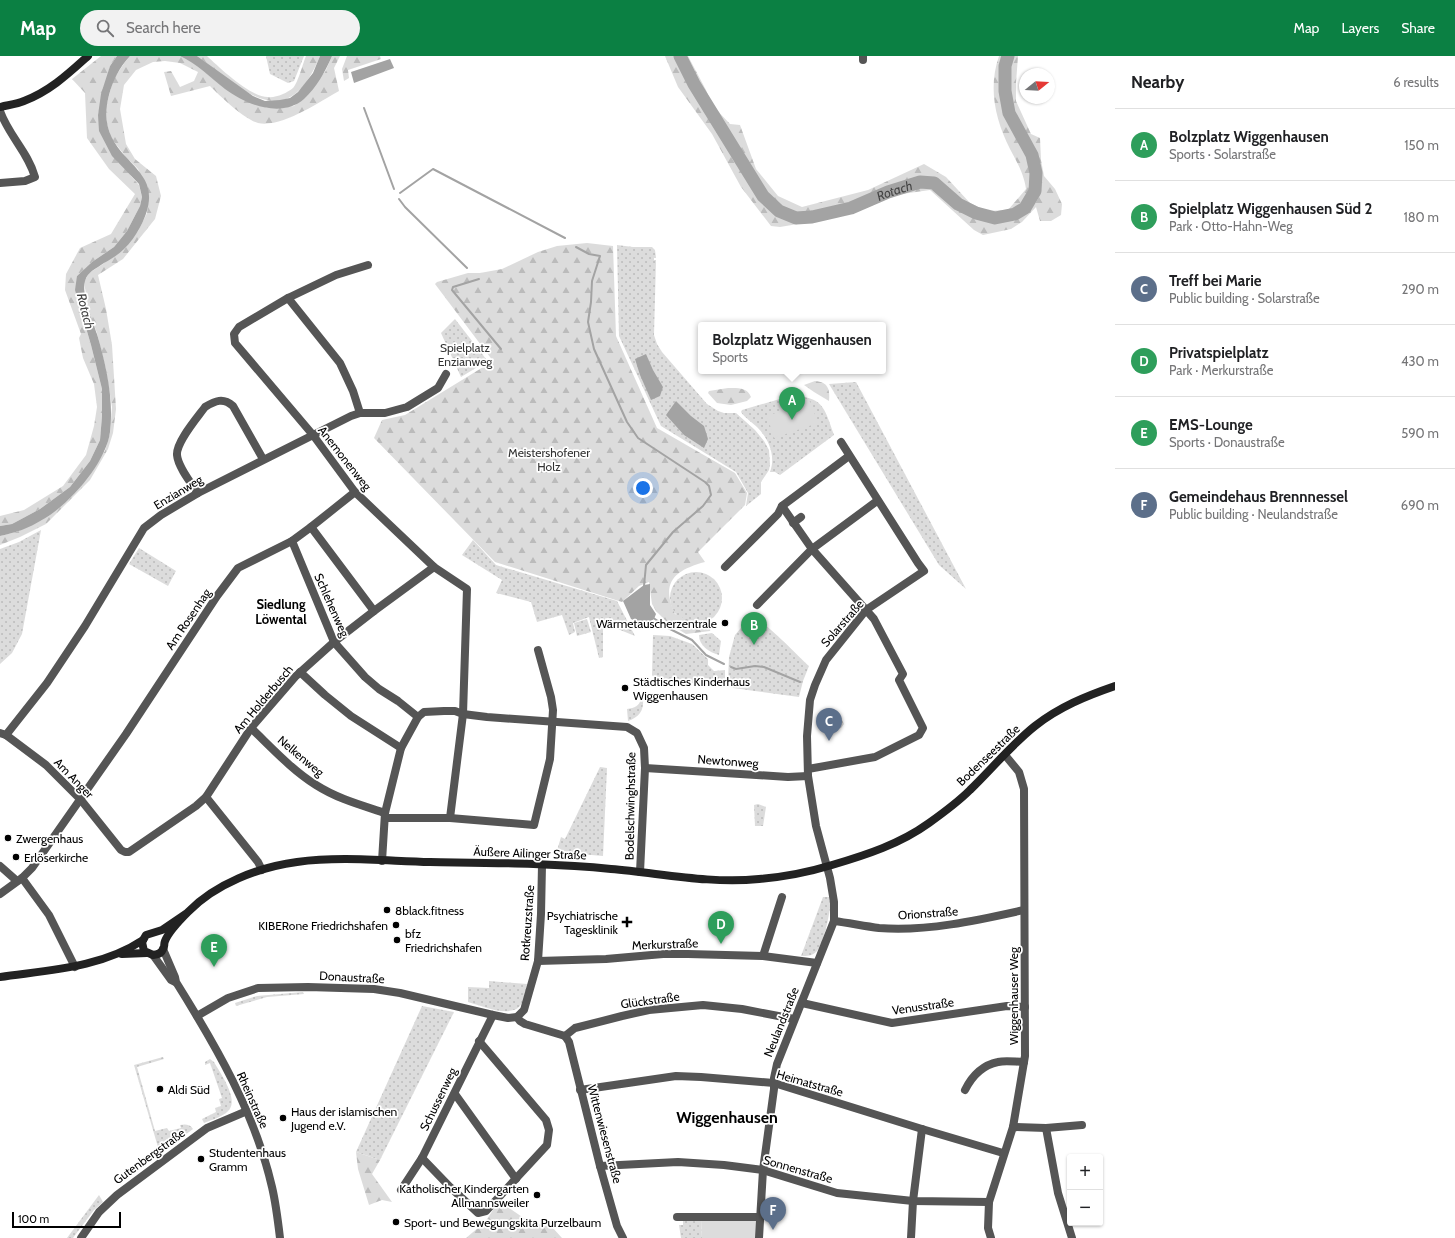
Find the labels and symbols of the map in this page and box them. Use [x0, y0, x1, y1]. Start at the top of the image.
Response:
north arrow [1019, 68, 1055, 104]
water label: Rotach [874, 177, 914, 204]
water label: Rotach [74, 291, 98, 331]
park label: Spielplatz Enzianweg [438, 340, 493, 369]
pin: A [779, 387, 805, 420]
street label: Anemonenweg [315, 423, 375, 494]
park label: Meistershofener Holz [508, 445, 590, 474]
street label: Enzianweg [151, 471, 206, 512]
your location [633, 478, 653, 498]
street label: Schlehenweg [311, 571, 353, 640]
street label: Am Rosenhag [162, 585, 214, 652]
district label: Siedlung Löwental [255, 596, 307, 627]
street label: Solarstraße [817, 596, 867, 650]
pin: B [741, 612, 767, 645]
place label: Wärmetauscherzentrale [596, 616, 717, 631]
marker: Wärmetauscherzentrale [720, 618, 730, 628]
street label: Am Holderbusch [230, 662, 296, 736]
place label: Städtisches Kinderhaus Wiggenhausen [633, 674, 750, 703]
marker: Städtisches Kinderhaus Wiggenhausen [620, 683, 630, 693]
pin: C [816, 708, 842, 741]
street label: Bodenseestraße [953, 721, 1023, 789]
street label: Nelkenweg [275, 732, 328, 780]
street label: Newtonweg [697, 751, 760, 771]
street label: Bodelschwinghstraße [622, 752, 638, 860]
street label: Am Anger [51, 755, 97, 802]
place label: Zwergenhaus [16, 831, 83, 846]
marker: Zwergenhaus [3, 833, 13, 843]
street label: Äußere Ailinger Straße [473, 844, 587, 862]
place label: Erlöserkirche [24, 850, 88, 865]
marker: Erlöserkirche [11, 852, 21, 862]
street label: Rotkreuzstraße [517, 884, 537, 962]
place label: 8black.fitness [395, 903, 464, 918]
street label: Orionstraße [897, 903, 959, 923]
marker: 8black.fitness [382, 905, 392, 915]
place label: Psychiatrische Tagesklinik [547, 908, 619, 937]
pin: D [708, 911, 734, 944]
marker: Psychiatrische Tagesklinik [621, 916, 633, 928]
place label: KIBERone Friedrichshafen [258, 918, 388, 933]
marker: KIBERone Friedrichshafen [391, 920, 401, 930]
place label: bfz Friedrichshafen [405, 926, 482, 955]
pin: E [201, 934, 227, 967]
marker: bfz Friedrichshafen [392, 935, 402, 945]
street label: Merkurstraße [632, 935, 698, 953]
street label: Wiggenhauser Weg [1006, 946, 1021, 1045]
street label: Donaustraße [319, 968, 385, 986]
street label: Neulandstraße [760, 985, 802, 1059]
street label: Glückstraße [620, 988, 680, 1012]
street label: Venusstraße [891, 994, 955, 1018]
street label: Schussenweg [416, 1064, 460, 1133]
street label: Heimatstraße [775, 1066, 845, 1100]
street label: Rheinstraße [234, 1069, 272, 1131]
place label: Aldi Süd [168, 1082, 210, 1097]
street label: Wittenwiesenstraße [585, 1083, 625, 1185]
marker: Aldi Süd [155, 1084, 165, 1094]
place label: Haus der islamischen Jugend e.V. [290, 1104, 398, 1133]
district label: Wiggenhausen [676, 1108, 778, 1127]
marker: Haus der islamischen Jugend e.V. [278, 1113, 288, 1123]
street label: Gutenbergstraße [110, 1125, 188, 1187]
place label: Studentenhaus Gramm [209, 1145, 286, 1174]
street label: Sonnenstraße [762, 1152, 834, 1186]
marker: Studentenhaus Gramm [196, 1154, 206, 1164]
place label: Katholischer Kindergarten Allmannsweiler [399, 1181, 529, 1210]
marker: Katholischer Kindergarten Allmannsweiler [532, 1190, 542, 1200]
pin: F [760, 1197, 786, 1230]
scale bar [12, 1210, 121, 1229]
place label: Sport- und Bewegungskita Purzelbaum [404, 1215, 601, 1230]
marker: Sport- und Bewegungskita Purzelbaum [391, 1217, 401, 1227]

